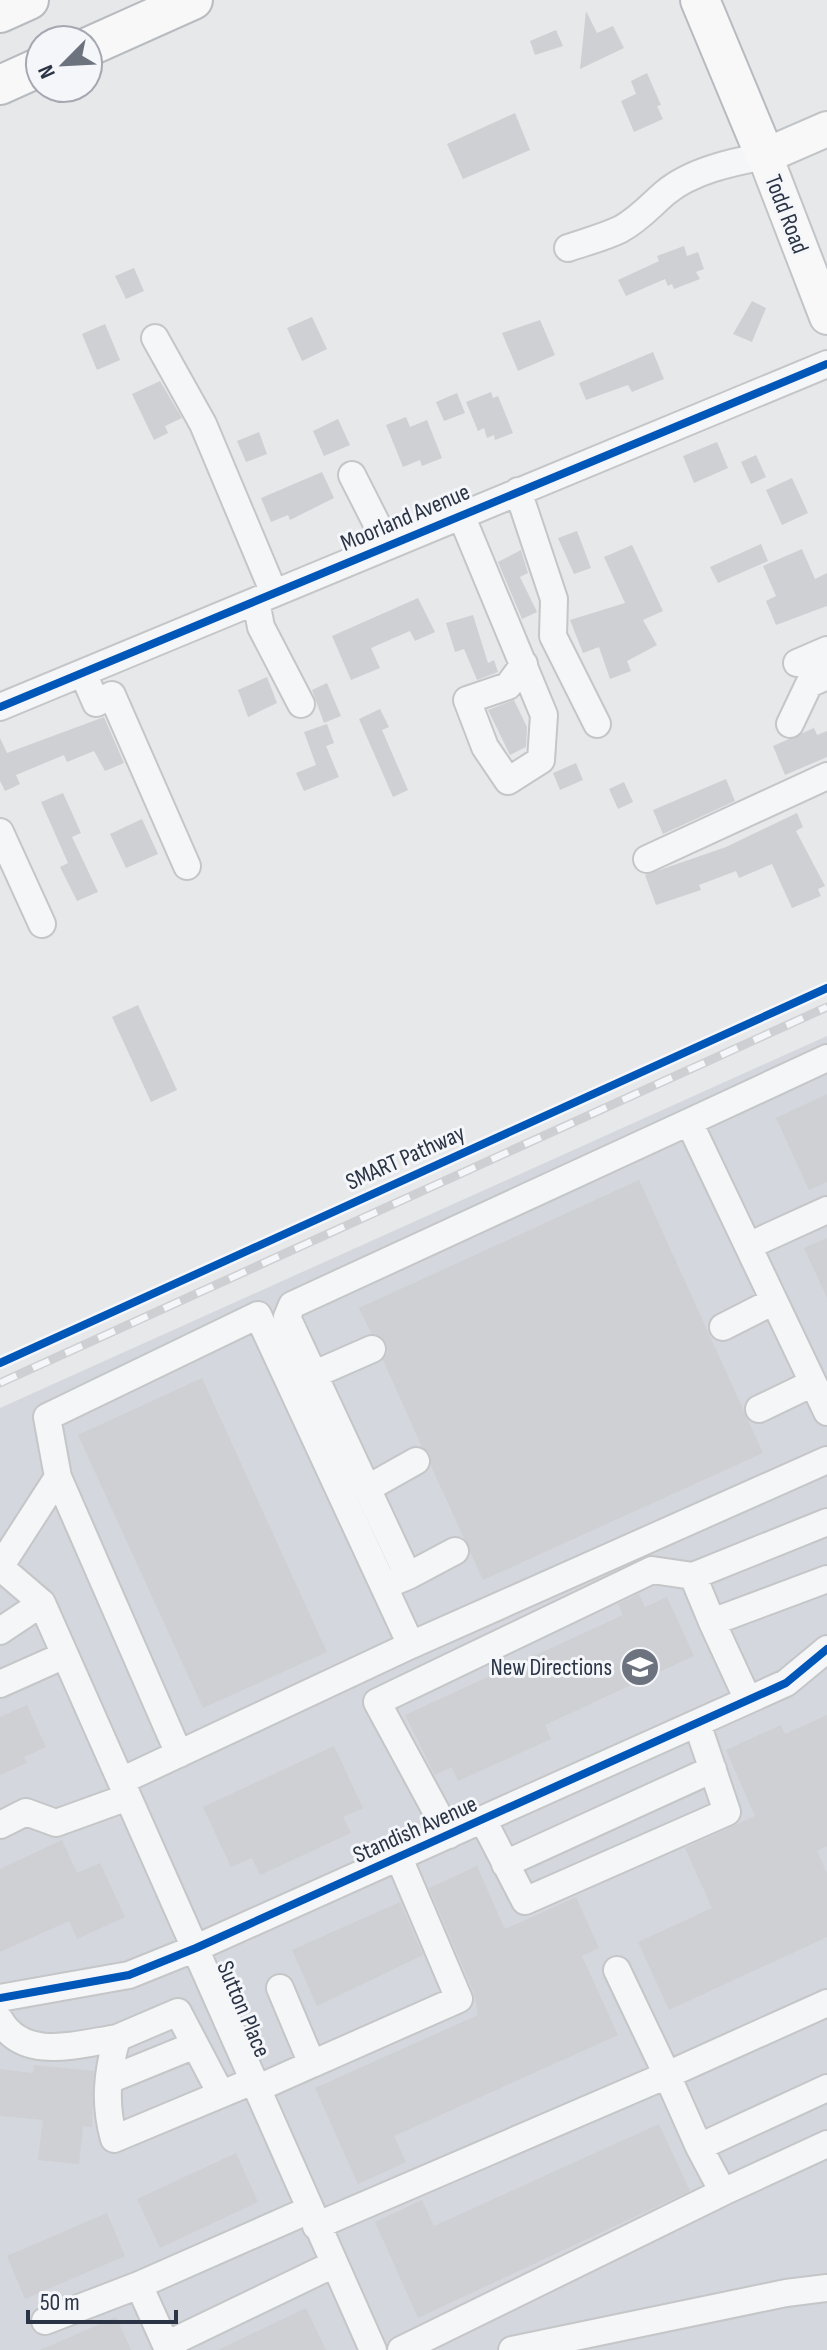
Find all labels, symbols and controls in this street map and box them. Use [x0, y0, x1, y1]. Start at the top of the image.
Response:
north arrow [24, 24, 104, 104]
text: N [32, 61, 62, 82]
street label: Todd Road [758, 171, 815, 258]
street label: Moorland Avenue [336, 477, 474, 558]
street label: SMART Pathway [341, 1118, 469, 1197]
school or university icon: New Directions [619, 1646, 661, 1688]
place label: New Directions [490, 1653, 612, 1682]
street label: Standish Avenue [349, 1789, 482, 1870]
street label: Sutton Place [210, 1957, 277, 2062]
scale bar [28, 2274, 176, 2324]
text: 50 m [40, 2288, 80, 2317]

